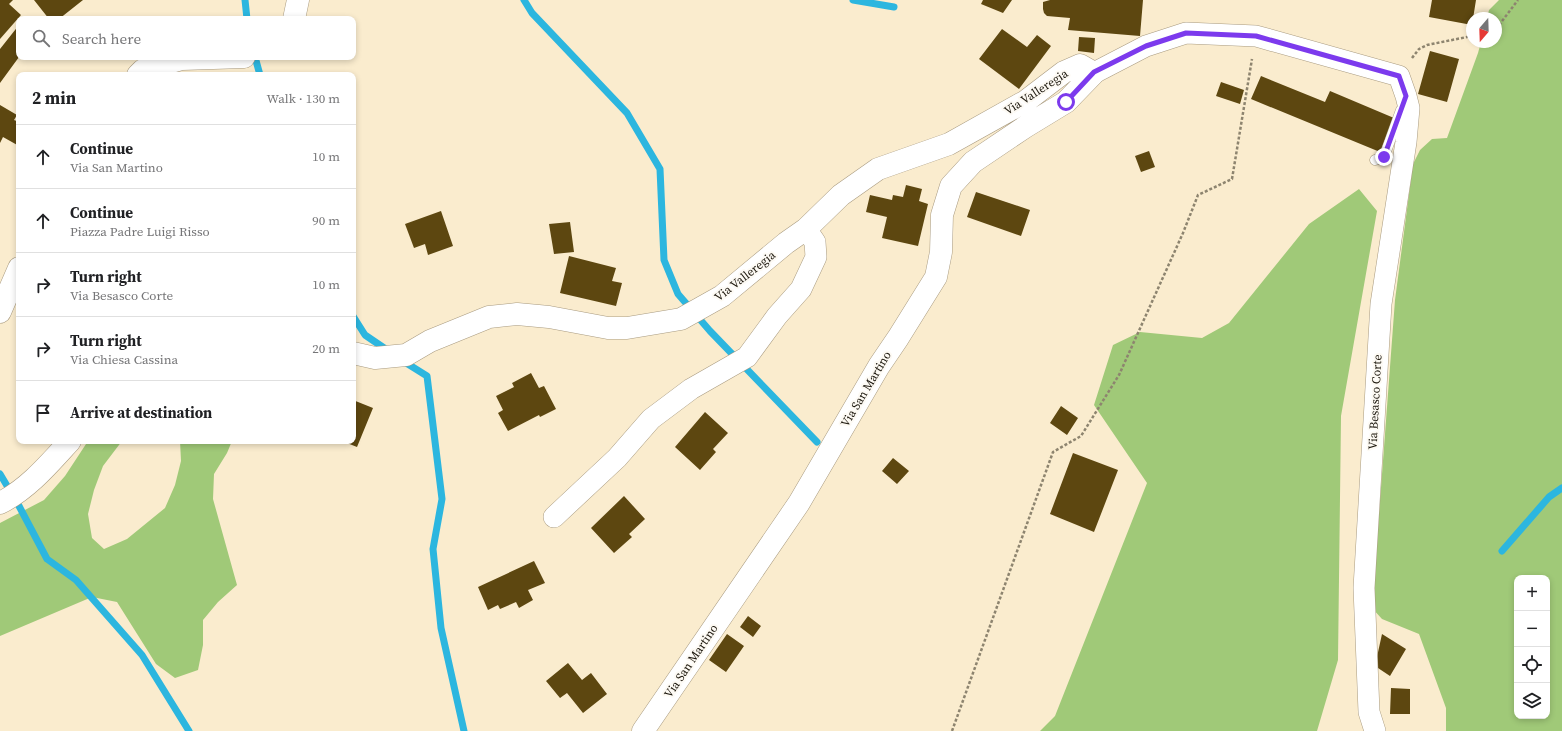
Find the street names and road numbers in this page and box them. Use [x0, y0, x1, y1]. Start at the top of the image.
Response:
street label: Via Valleregia [1001, 65, 1072, 119]
street label: Via Valleregia [711, 247, 780, 305]
street label: Via San Martino [837, 348, 895, 430]
street label: Via Besasco Corte [1365, 354, 1385, 450]
street label: Via San Martino [660, 621, 722, 701]

